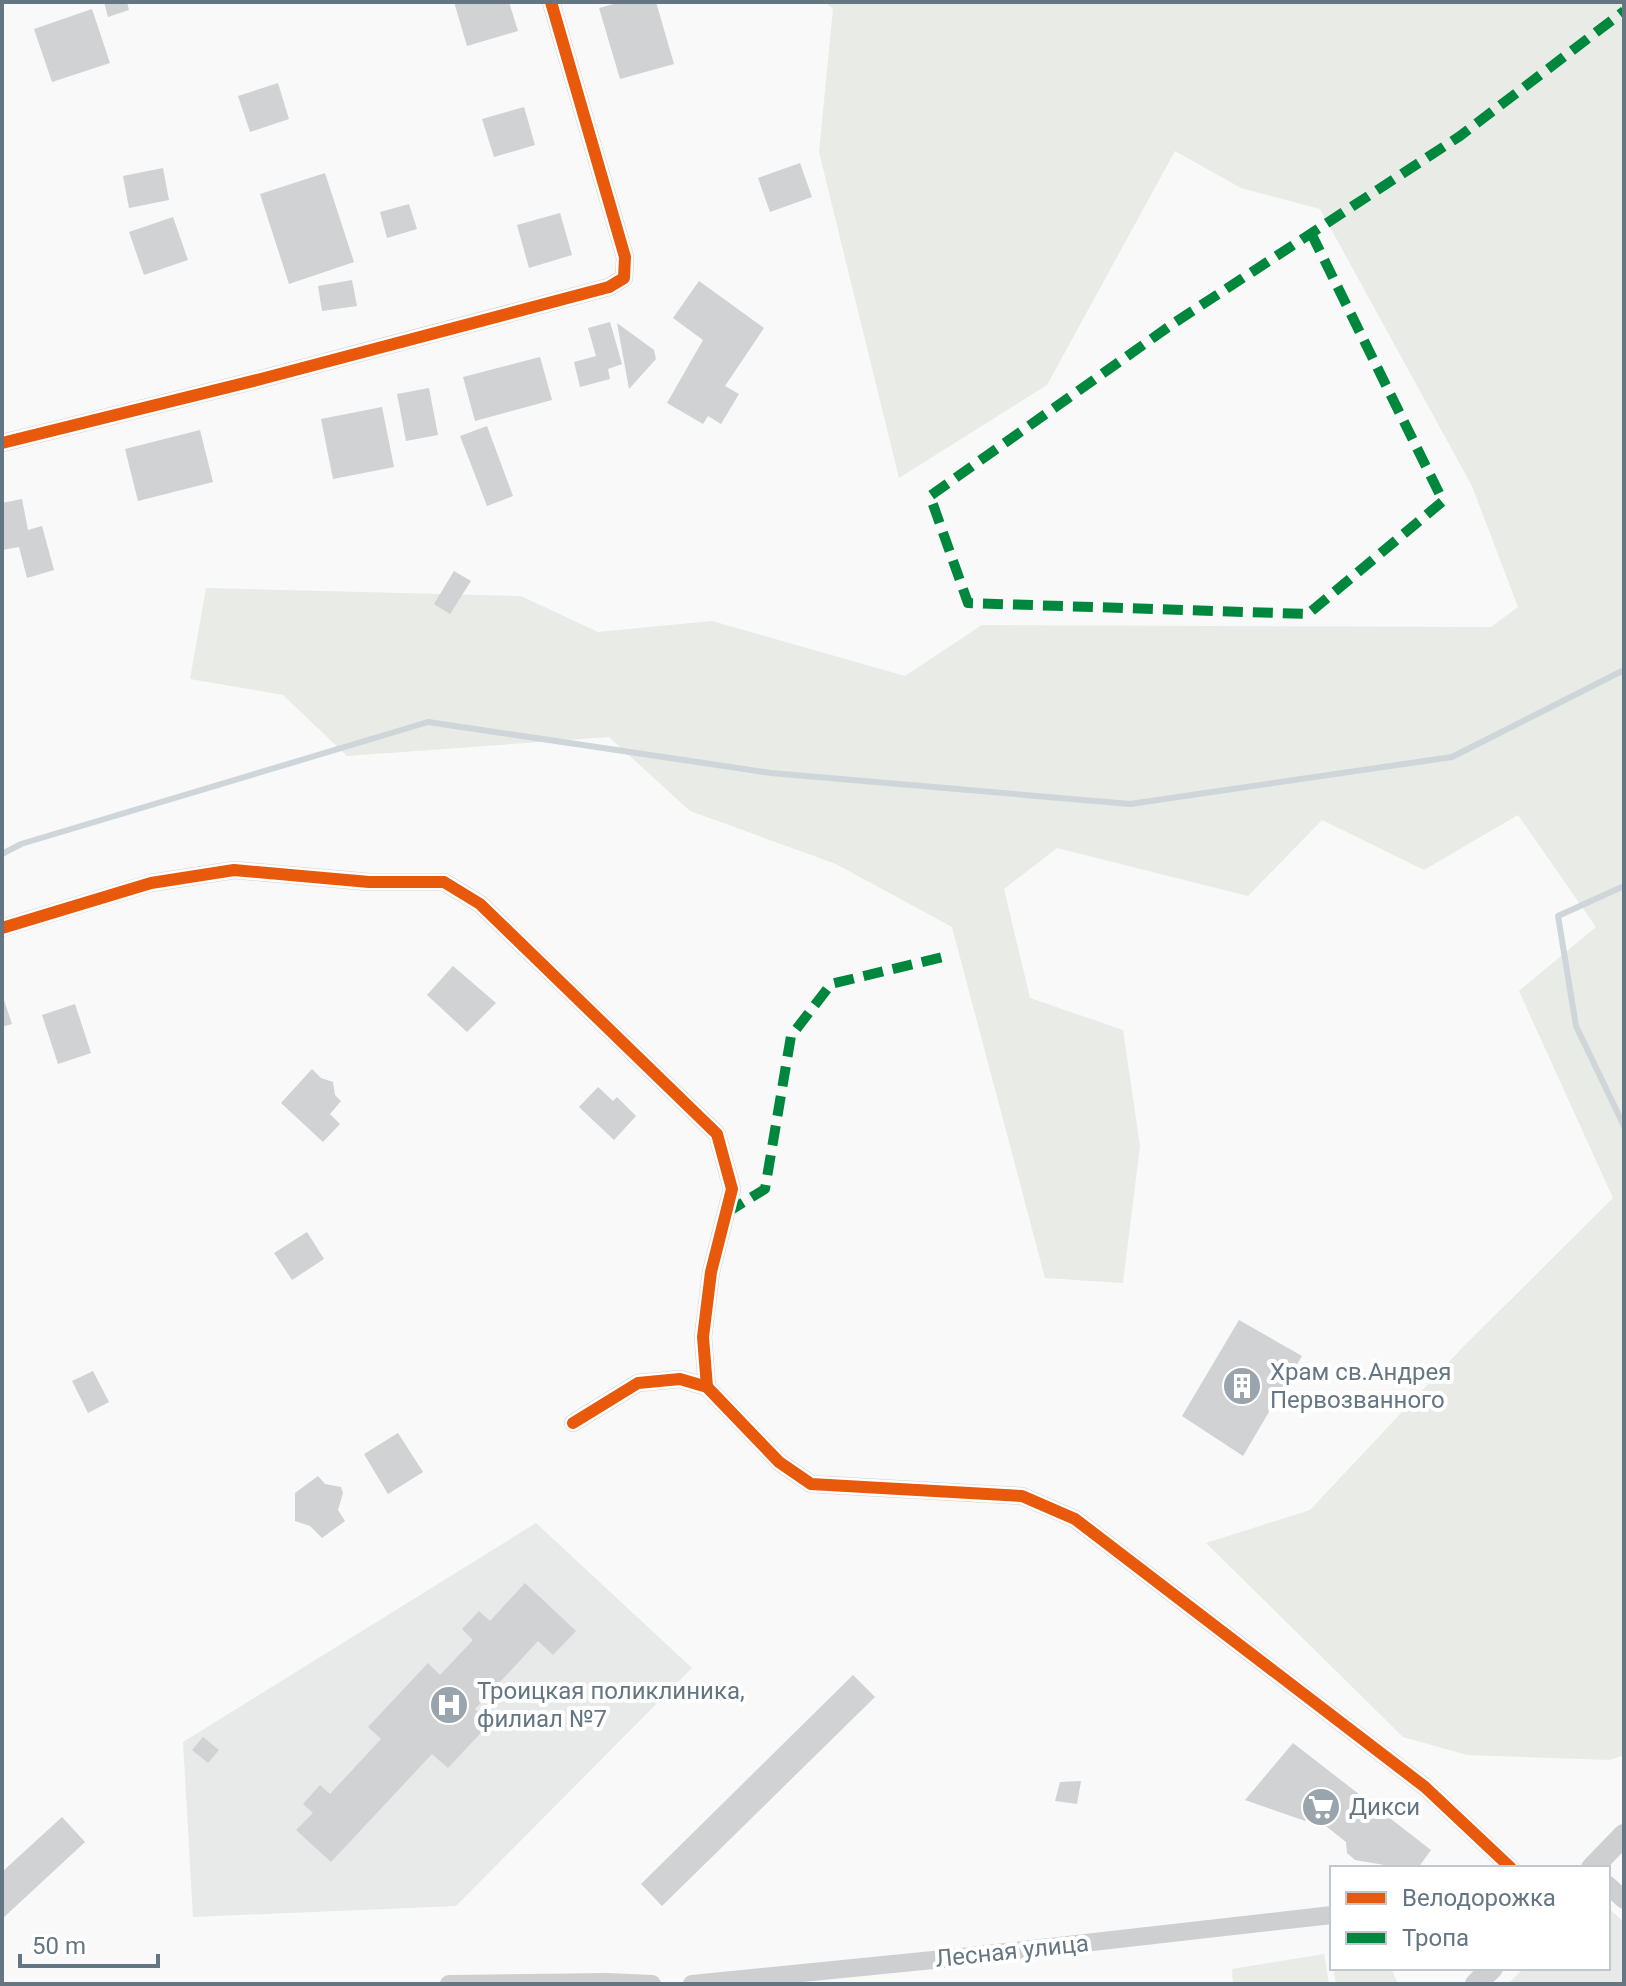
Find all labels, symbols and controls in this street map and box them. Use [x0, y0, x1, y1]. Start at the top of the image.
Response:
place label: Храм св.Андрея Первозванного [1270, 1358, 1451, 1414]
building icon: Храм св.Андрея Первозванного [1221, 1365, 1263, 1407]
place label: Троицкая поликлиника, филиал №7 [477, 1677, 745, 1733]
hospital icon: Троицкая поликлиника, филиал №7 [428, 1684, 470, 1726]
supermarket icon: Дикси [1300, 1786, 1342, 1828]
place label: Дикси [1349, 1793, 1420, 1821]
legend [1330, 1866, 1610, 1970]
text: Велодорожка [1402, 1884, 1556, 1912]
scale bar [20, 1918, 158, 1968]
text: Тропа [1402, 1924, 1469, 1952]
street label: Лесная улица [934, 1929, 1090, 1973]
text: 50 m [32, 1932, 86, 1960]

